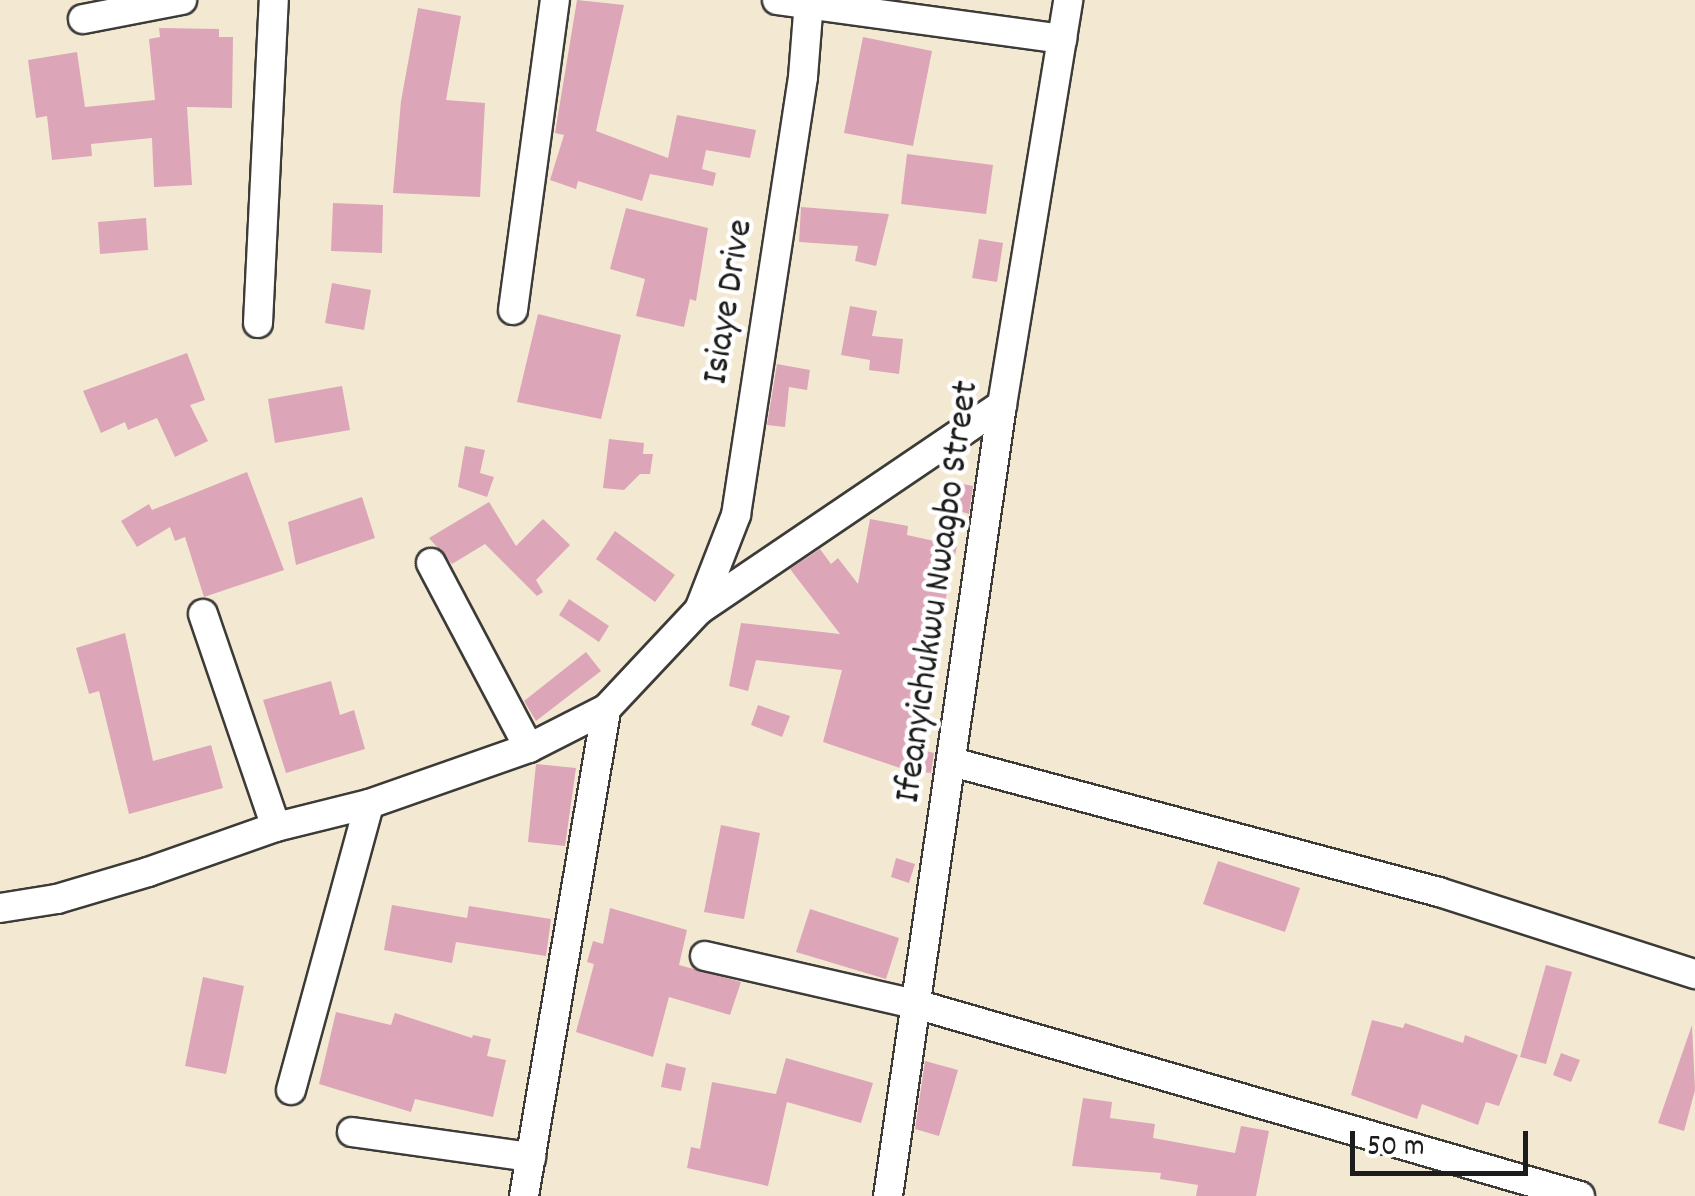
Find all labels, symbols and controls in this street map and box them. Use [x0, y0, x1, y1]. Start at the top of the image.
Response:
street label: Isiaye Drive [694, 216, 766, 388]
street label: Ifeanyichukwu Nwagbo Street [887, 378, 991, 806]
scale bar [1355, 1111, 1532, 1173]
text: 50 m [1367, 1127, 1425, 1170]

